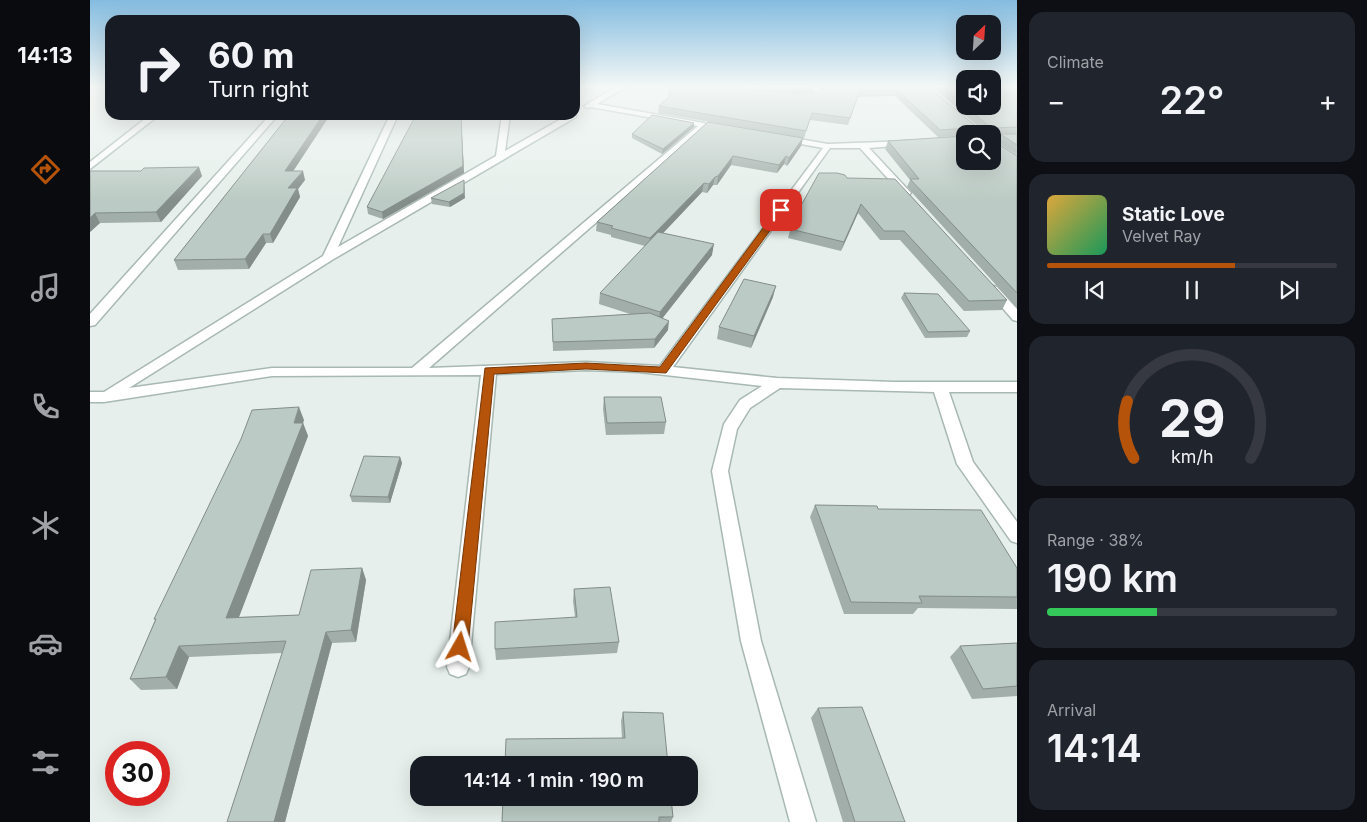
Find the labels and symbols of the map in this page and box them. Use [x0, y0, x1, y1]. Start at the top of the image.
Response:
north arrow [956, 15, 1001, 60]
pin [760, 189, 802, 231]
position arrow [433, 620, 485, 672]
speed limit sign: 30 [105, 741, 170, 806]

